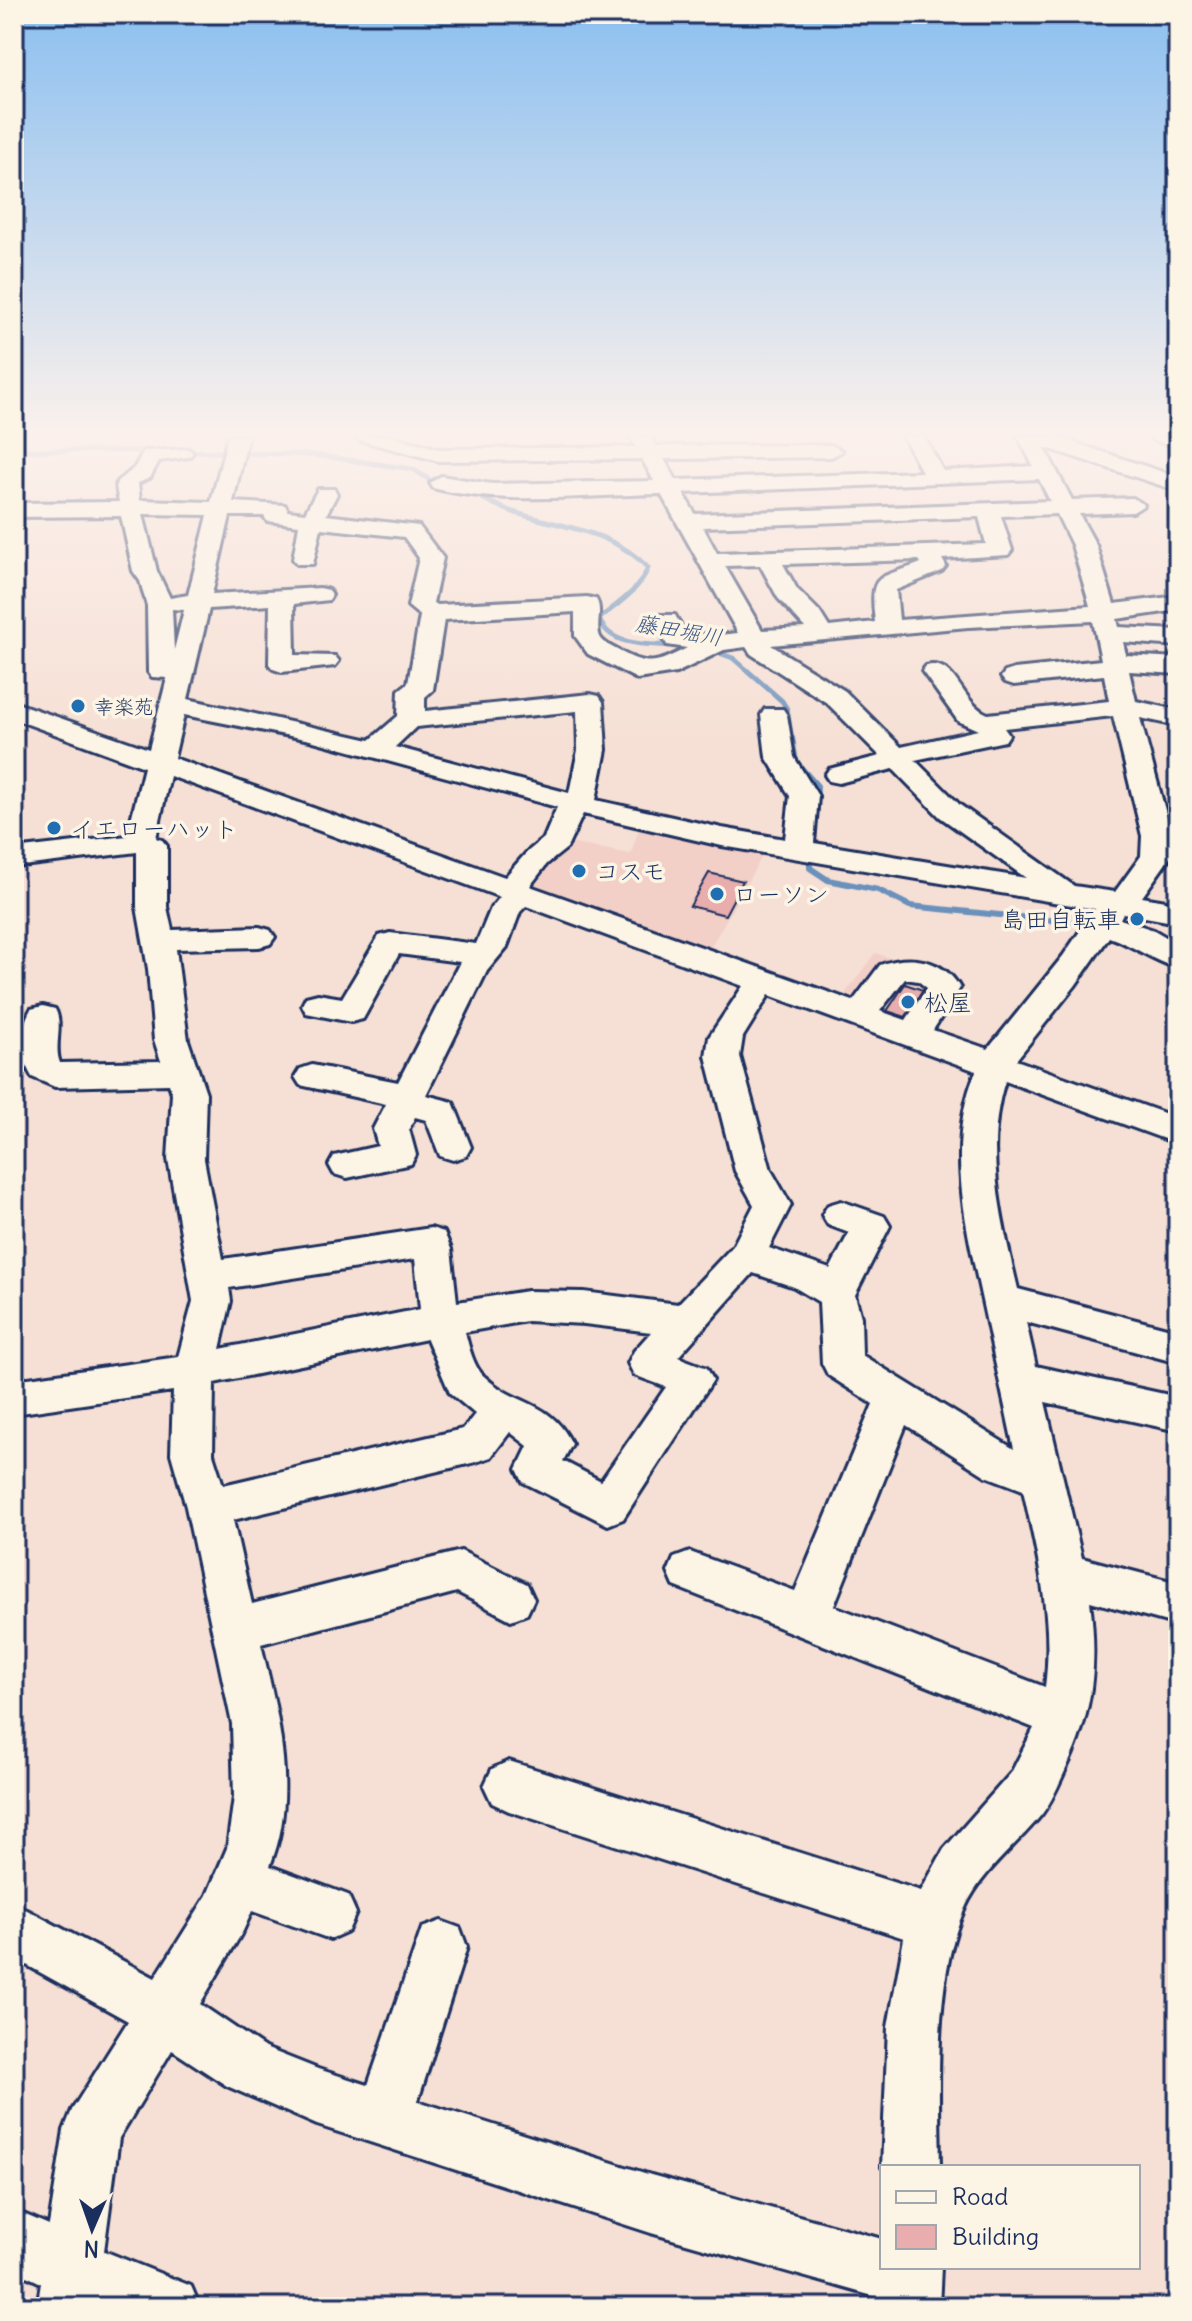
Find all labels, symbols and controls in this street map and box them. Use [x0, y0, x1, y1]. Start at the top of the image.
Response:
water label: 藤田堀川 [633, 609, 725, 651]
place label: 幸楽苑 [94, 694, 154, 719]
marker: 幸楽苑 [69, 697, 87, 715]
place label: イエローハット [70, 813, 238, 843]
marker: イエローハット [45, 819, 63, 837]
place label: コスモ [595, 856, 666, 886]
marker: コスモ [570, 862, 588, 880]
place label: ローソン [733, 879, 829, 909]
marker: ローソン [708, 885, 726, 903]
place label: 島田自転車 [1001, 904, 1121, 934]
marker: 島田自転車 [1128, 910, 1146, 928]
place label: 松屋 [924, 987, 972, 1017]
marker: 松屋 [899, 993, 917, 1011]
legend [880, 2165, 1140, 2269]
text: Road [952, 2181, 1008, 2211]
north arrow [52, 2189, 132, 2269]
text: Building [952, 2221, 1039, 2251]
text: N [83, 2235, 99, 2263]

